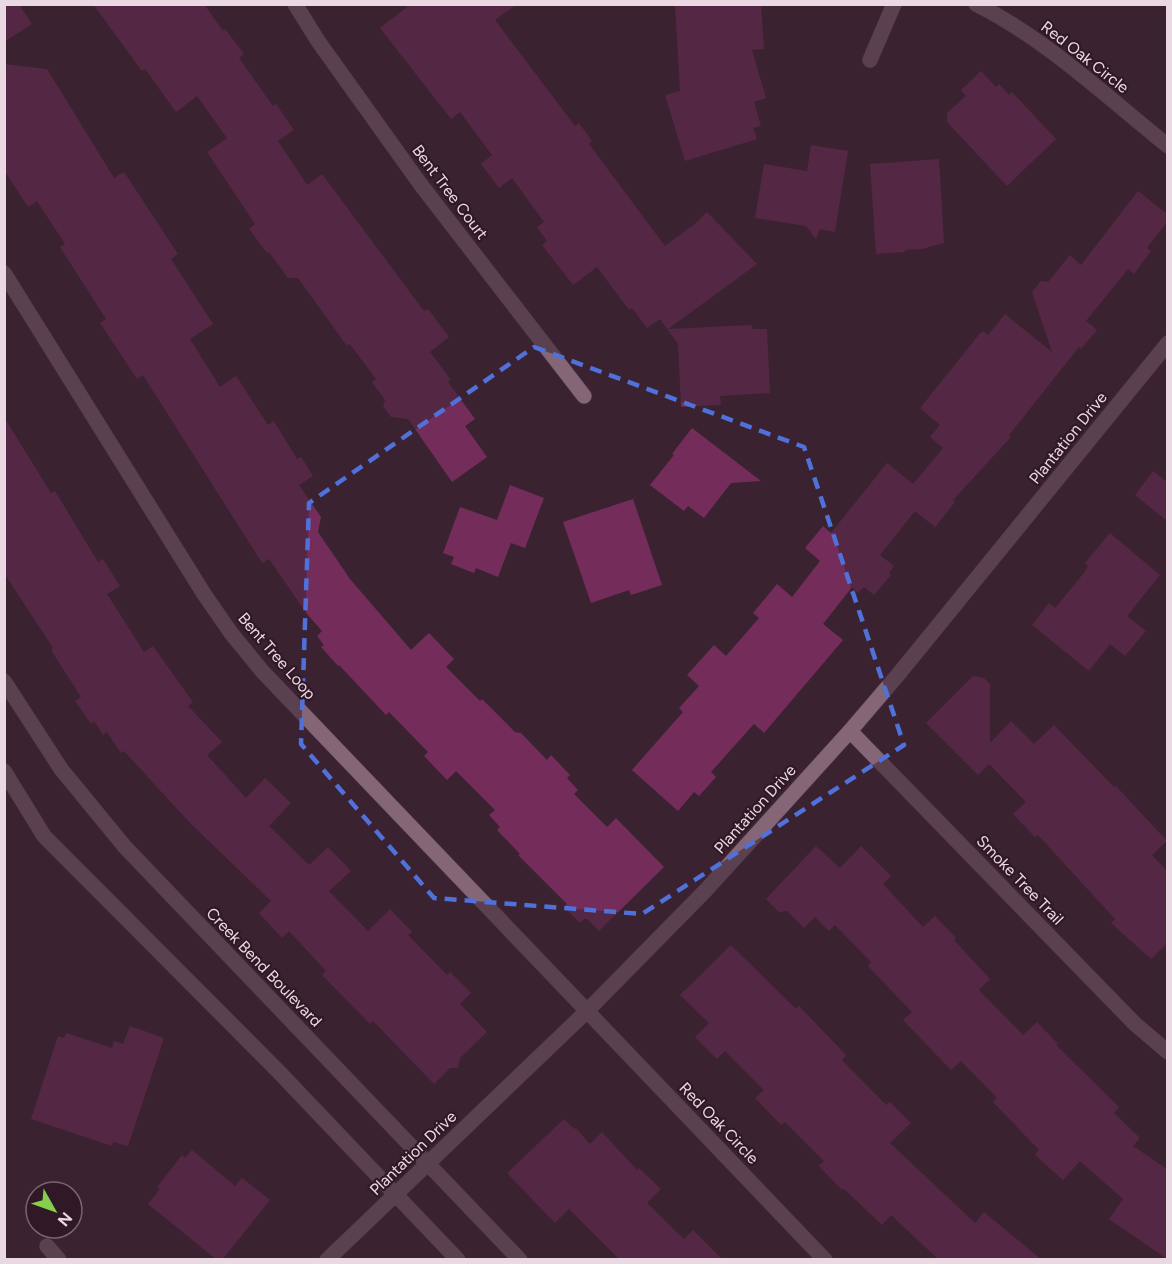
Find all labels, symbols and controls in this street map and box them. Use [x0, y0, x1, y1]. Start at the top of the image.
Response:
street label: Red Oak Circle [1037, 17, 1133, 97]
street label: Bent Tree Court [408, 141, 492, 243]
street label: Plantation Drive [1025, 388, 1111, 488]
street label: Bent Tree Loop [234, 609, 320, 703]
street label: Plantation Drive [710, 760, 800, 857]
street label: Smoke Tree Trail [973, 831, 1067, 929]
street label: Creek Bend Boulevard [202, 904, 326, 1030]
street label: Red Oak Circle [675, 1078, 763, 1168]
street label: Plantation Drive [366, 1107, 460, 1199]
north arrow [24, 1180, 84, 1240]
text: N [54, 1208, 76, 1230]

